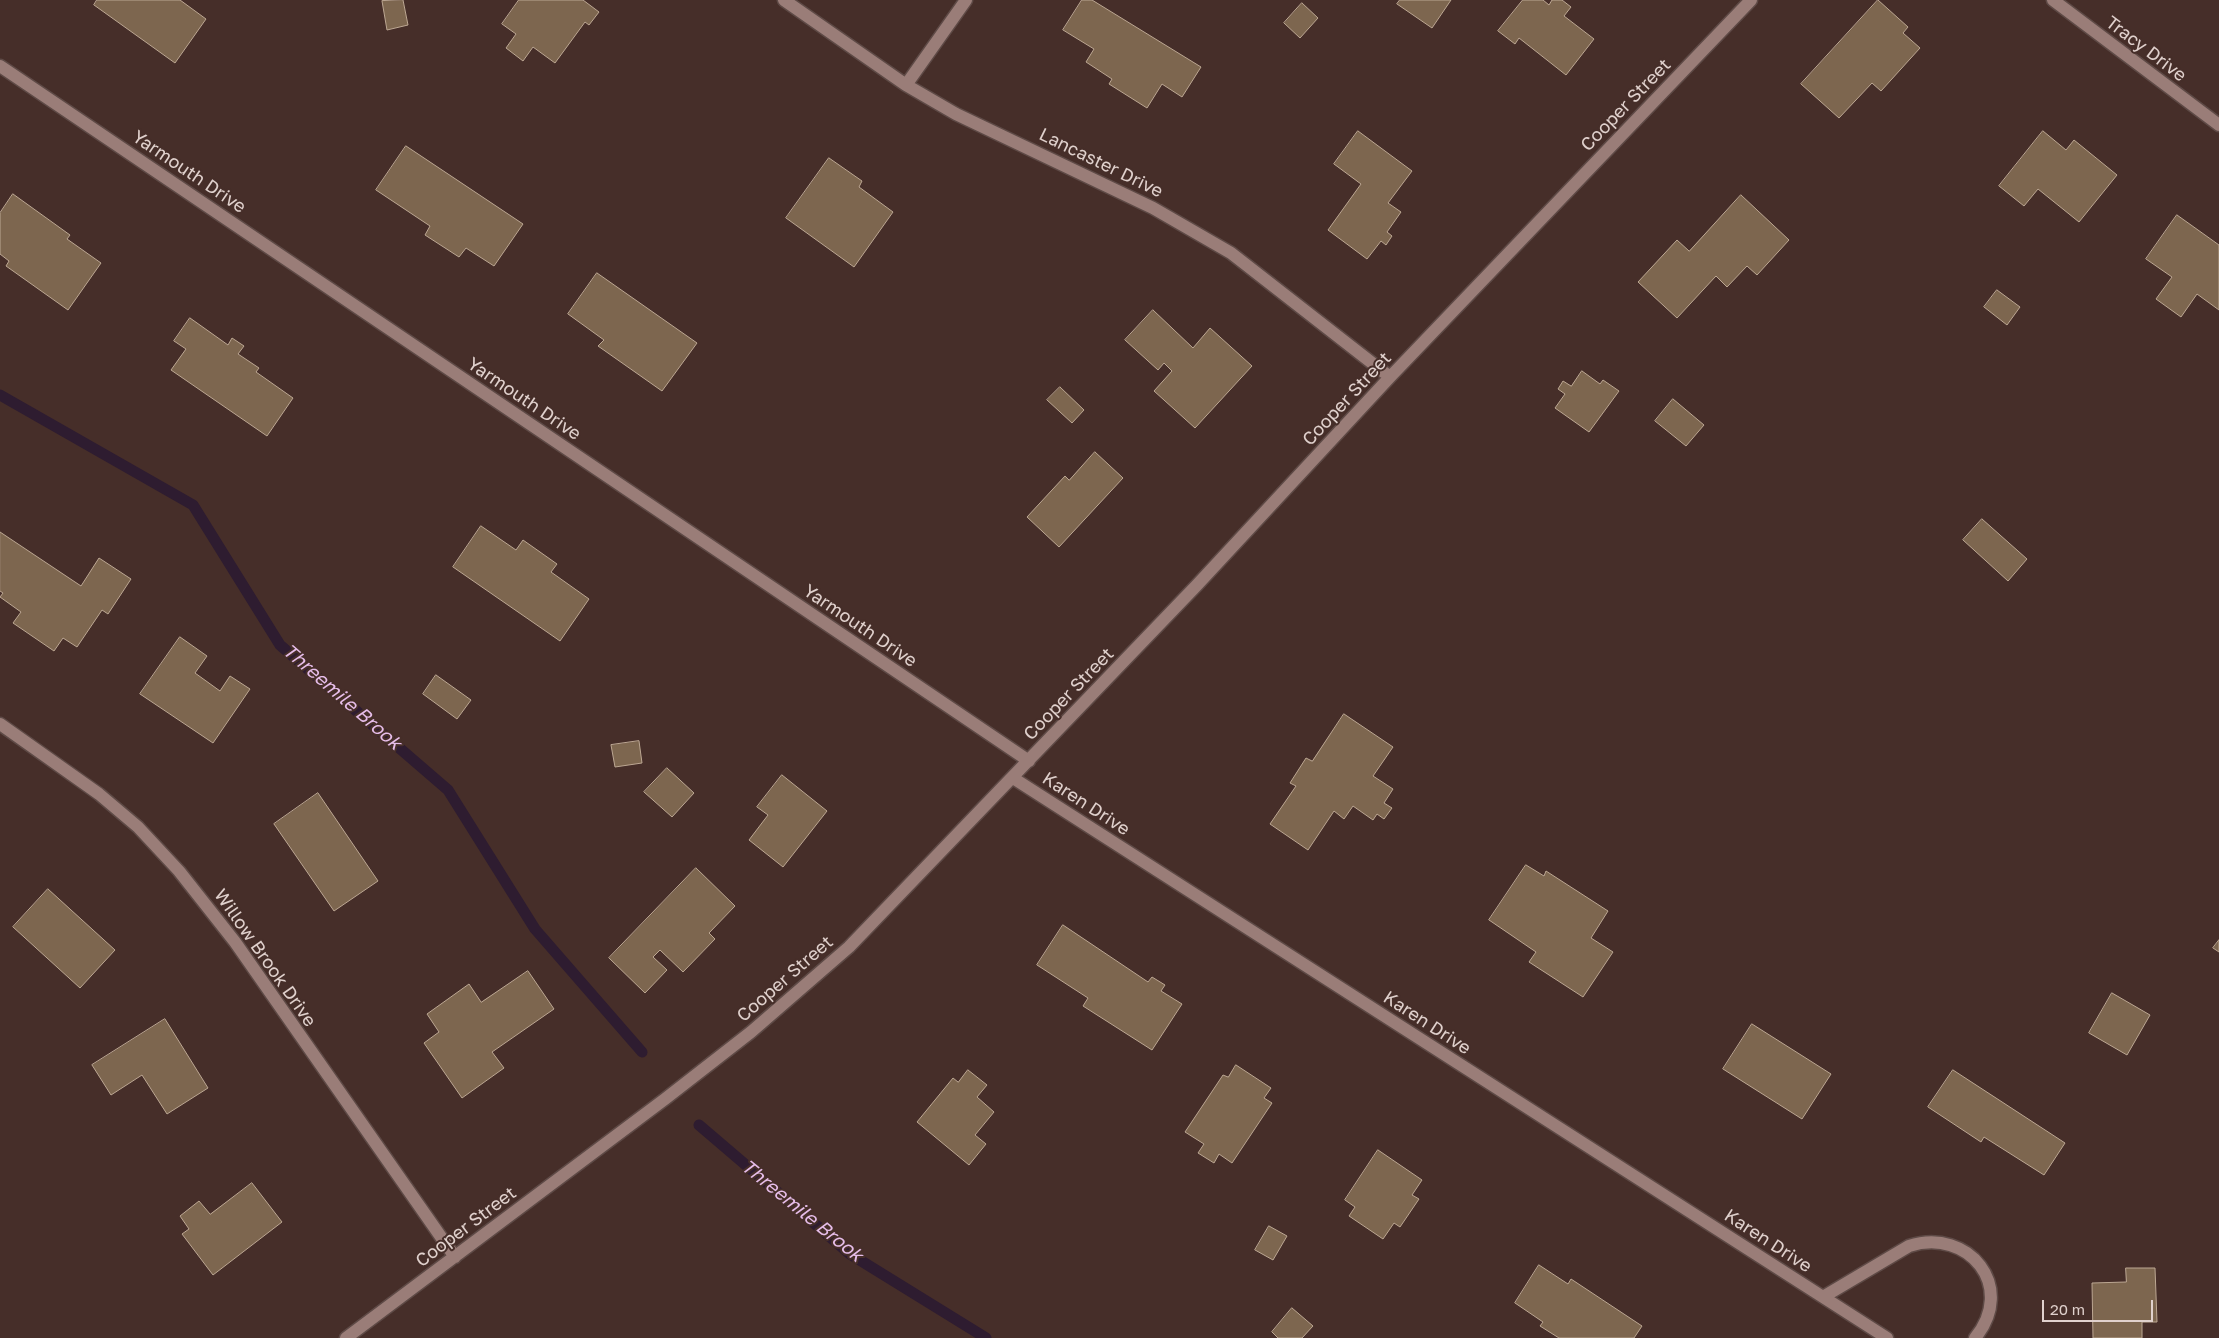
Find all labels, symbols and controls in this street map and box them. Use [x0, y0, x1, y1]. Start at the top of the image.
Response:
street label: Tracy Drive [2101, 12, 2191, 86]
street label: Cooper Street [1576, 54, 1676, 156]
street label: Lancaster Drive [1036, 124, 1166, 202]
street label: Yarmouth Drive [128, 126, 250, 218]
street label: Cooper Street [1298, 348, 1396, 450]
street label: Yarmouth Drive [463, 353, 585, 445]
street label: Yarmouth Drive [799, 580, 921, 672]
water label: Threemile Brook [278, 639, 406, 755]
street label: Cooper Street [1019, 643, 1119, 745]
street label: Karen Drive [1038, 768, 1134, 840]
street label: Willow Brook Drive [209, 885, 321, 1031]
street label: Cooper Street [733, 931, 837, 1027]
street label: Karen Drive [1379, 987, 1475, 1059]
water label: Threemile Brook [737, 1155, 867, 1267]
street label: Cooper Street [412, 1182, 520, 1272]
street label: Karen Drive [1720, 1205, 1816, 1277]
scale bar [2044, 1290, 2155, 1322]
text: 20 m [2050, 1300, 2085, 1318]

